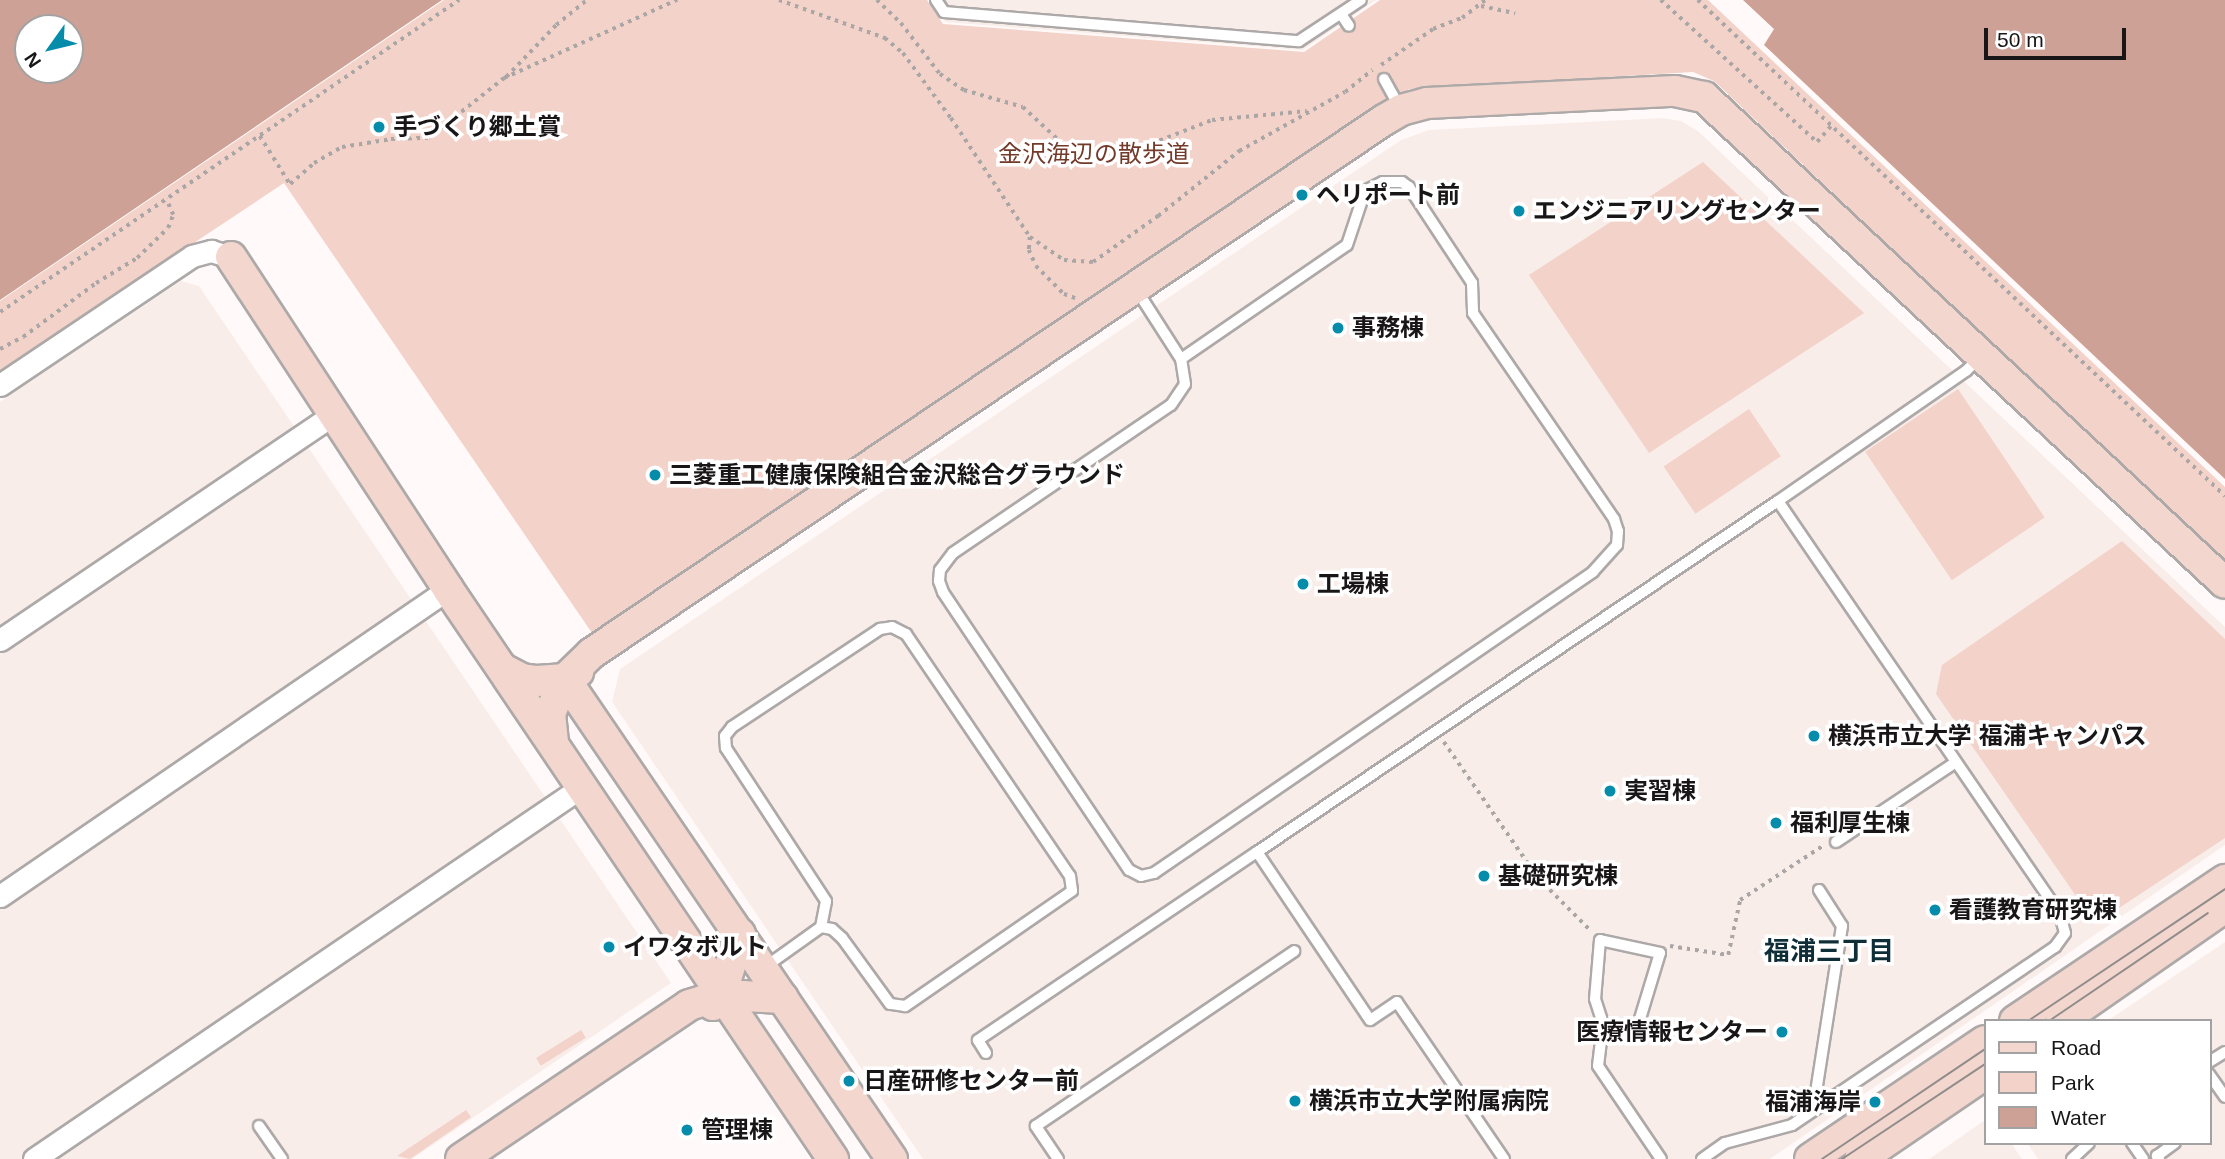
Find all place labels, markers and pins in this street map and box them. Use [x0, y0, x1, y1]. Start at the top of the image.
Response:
place label: 手づくり郷土賞 [393, 113, 561, 141]
marker: 手づくり郷土賞 [371, 119, 387, 135]
place label: ヘリポート前 [1316, 181, 1460, 209]
marker: ヘリポート前 [1294, 187, 1310, 203]
place label: エンジニアリングセンター [1533, 197, 1821, 225]
marker: エンジニアリングセンター [1511, 203, 1527, 219]
place label: 事務棟 [1352, 314, 1424, 342]
marker: 事務棟 [1330, 320, 1346, 336]
place label: 三菱重工健康保険組合金沢総合グラウンド [669, 461, 1125, 489]
marker: 三菱重工健康保険組合金沢総合グラウンド [647, 467, 663, 483]
place label: 工場棟 [1317, 570, 1389, 598]
marker: 工場棟 [1295, 576, 1311, 592]
place label: 横浜市立大学 福浦キャンパス [1828, 722, 2147, 750]
marker: 横浜市立大学 福浦キャンパス [1806, 728, 1822, 744]
place label: 実習棟 [1624, 777, 1696, 805]
marker: 実習棟 [1602, 783, 1618, 799]
place label: 福利厚生棟 [1790, 809, 1910, 837]
marker: 福利厚生棟 [1768, 815, 1784, 831]
place label: 基礎研究棟 [1498, 862, 1618, 890]
marker: 基礎研究棟 [1476, 868, 1492, 884]
place label: 看護教育研究棟 [1949, 896, 2117, 924]
marker: 看護教育研究棟 [1927, 902, 1943, 918]
place label: イワタボルト [623, 933, 767, 961]
marker: イワタボルト [601, 939, 617, 955]
place label: 医療情報センター [1576, 1018, 1768, 1046]
marker: 医療情報センター [1774, 1024, 1790, 1040]
place label: 日産研修センター前 [863, 1067, 1079, 1095]
marker: 日産研修センター前 [841, 1073, 857, 1089]
place label: 横浜市立大学附属病院 [1309, 1087, 1549, 1115]
place label: 福浦海岸 [1765, 1088, 1861, 1116]
marker: 横浜市立大学附属病院 [1287, 1093, 1303, 1109]
marker: 福浦海岸 [1867, 1094, 1883, 1110]
place label: 管理棟 [701, 1116, 773, 1144]
marker: 管理棟 [679, 1122, 695, 1138]

